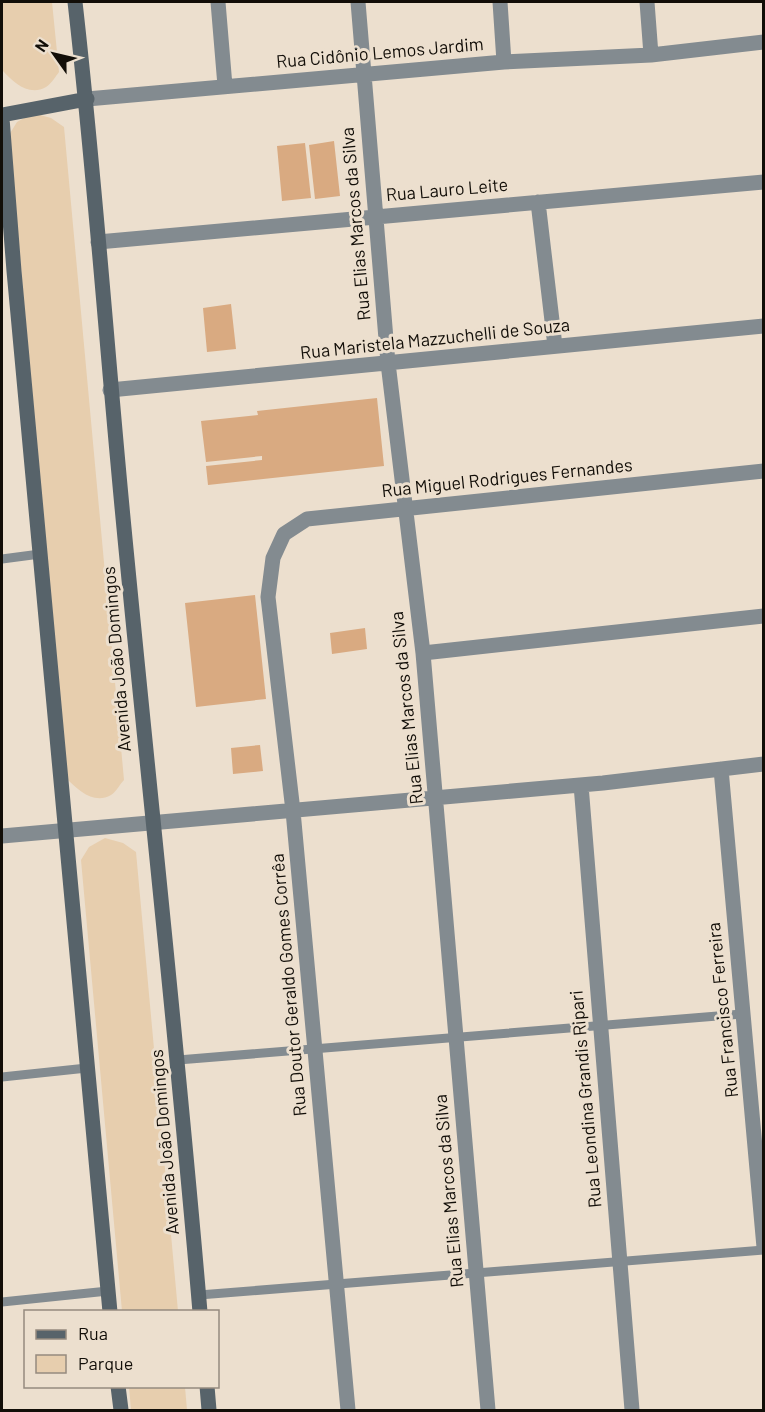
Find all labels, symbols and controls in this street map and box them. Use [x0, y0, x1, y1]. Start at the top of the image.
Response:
north arrow [24, 24, 84, 84]
street label: Rua Cidônio Lemos Jardim [275, 32, 485, 72]
text: N [30, 36, 52, 55]
street label: Rua Elias Marcos da Silva [336, 127, 374, 322]
street label: Rua Lauro Leite [385, 173, 509, 205]
street label: Rua Maristela Mazzuchelli de Souza [299, 313, 571, 363]
street label: Rua Miguel Rodrigues Fernandes [380, 453, 634, 501]
street label: Avenida João Domingos [97, 565, 135, 753]
street label: Rua Elias Marcos da Silva [385, 611, 427, 806]
street label: Rua Doutor Geraldo Gomes Corrêa [266, 853, 310, 1117]
street label: Rua Francisco Ferreira [702, 921, 742, 1099]
street label: Rua Leondina Grandis Ripari [565, 989, 605, 1209]
street label: Avenida João Domingos [145, 1048, 183, 1236]
street label: Rua Elias Marcos da Silva [429, 1094, 467, 1289]
legend [24, 1310, 219, 1388]
text: Rua [78, 1322, 108, 1344]
text: Parque [78, 1352, 133, 1374]

